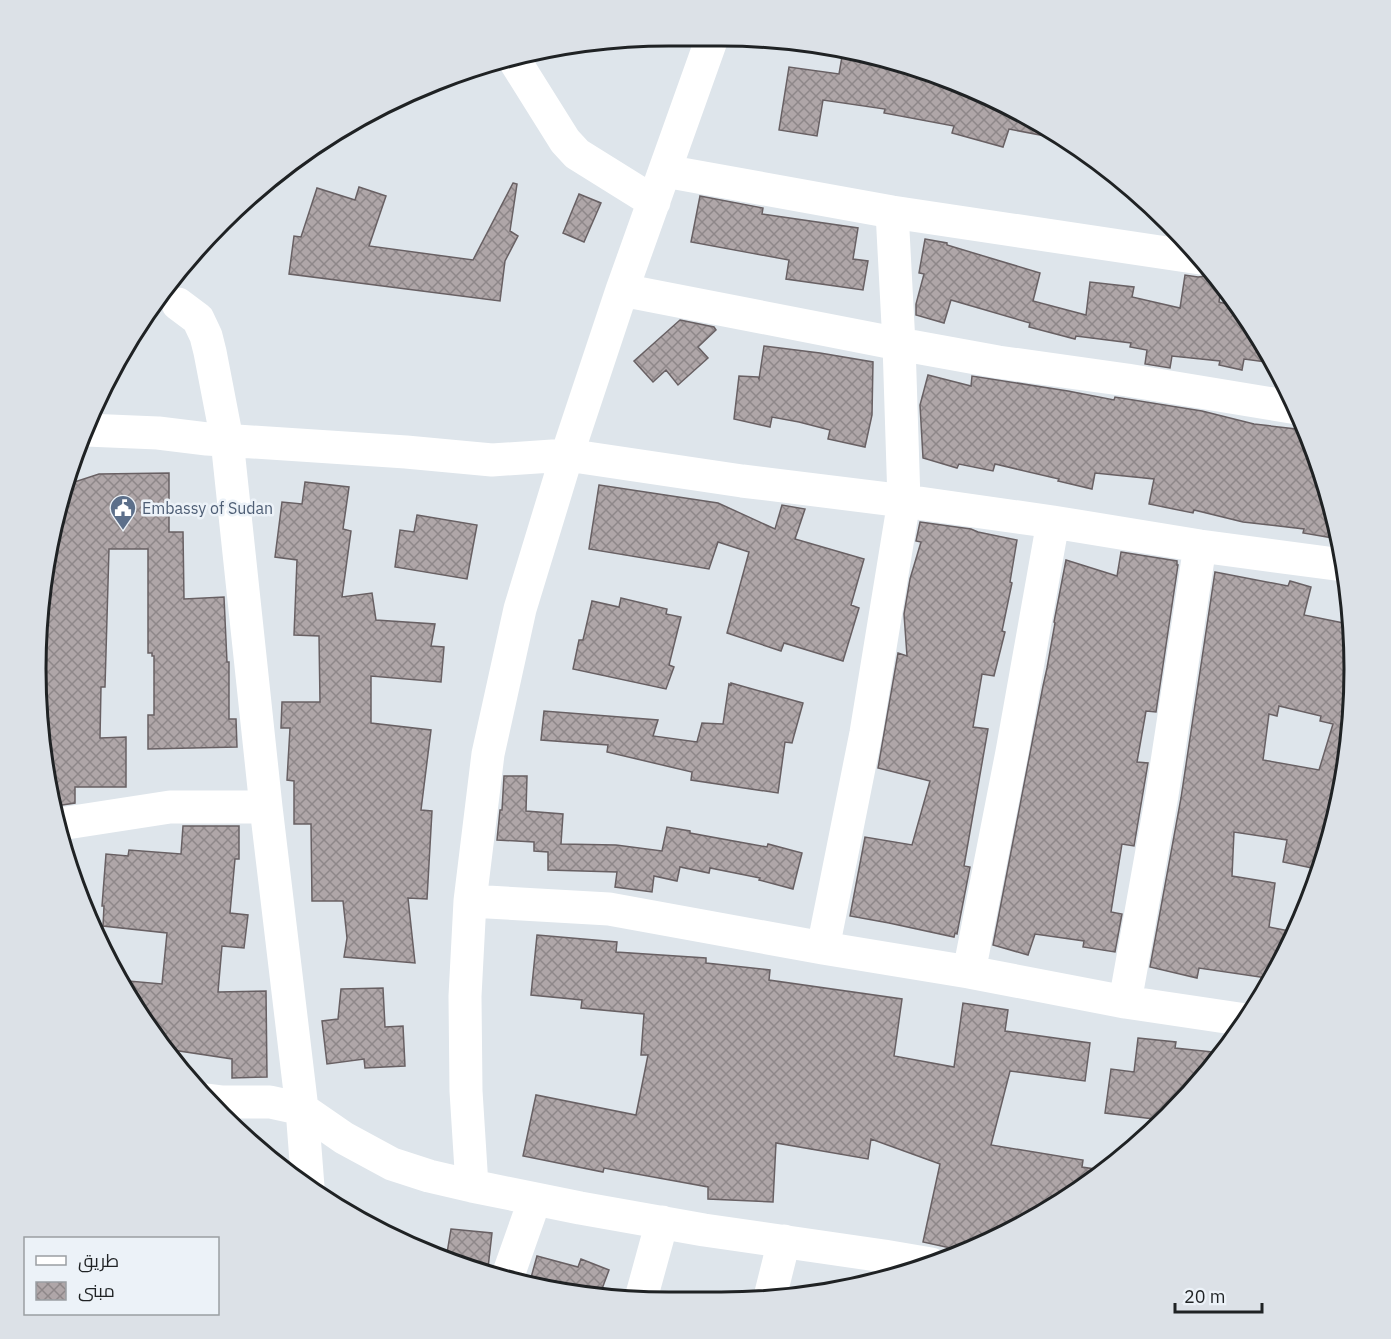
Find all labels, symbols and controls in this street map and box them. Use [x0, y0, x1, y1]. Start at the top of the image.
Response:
public building icon: Embassy of Sudan [108, 493, 138, 531]
place label: Embassy of Sudan [142, 498, 273, 518]
legend [24, 1237, 219, 1315]
text: طريق [78, 1249, 119, 1273]
scale bar [1175, 1276, 1262, 1314]
text: مبنى [78, 1279, 115, 1302]
text: 20 m [1184, 1285, 1226, 1308]

